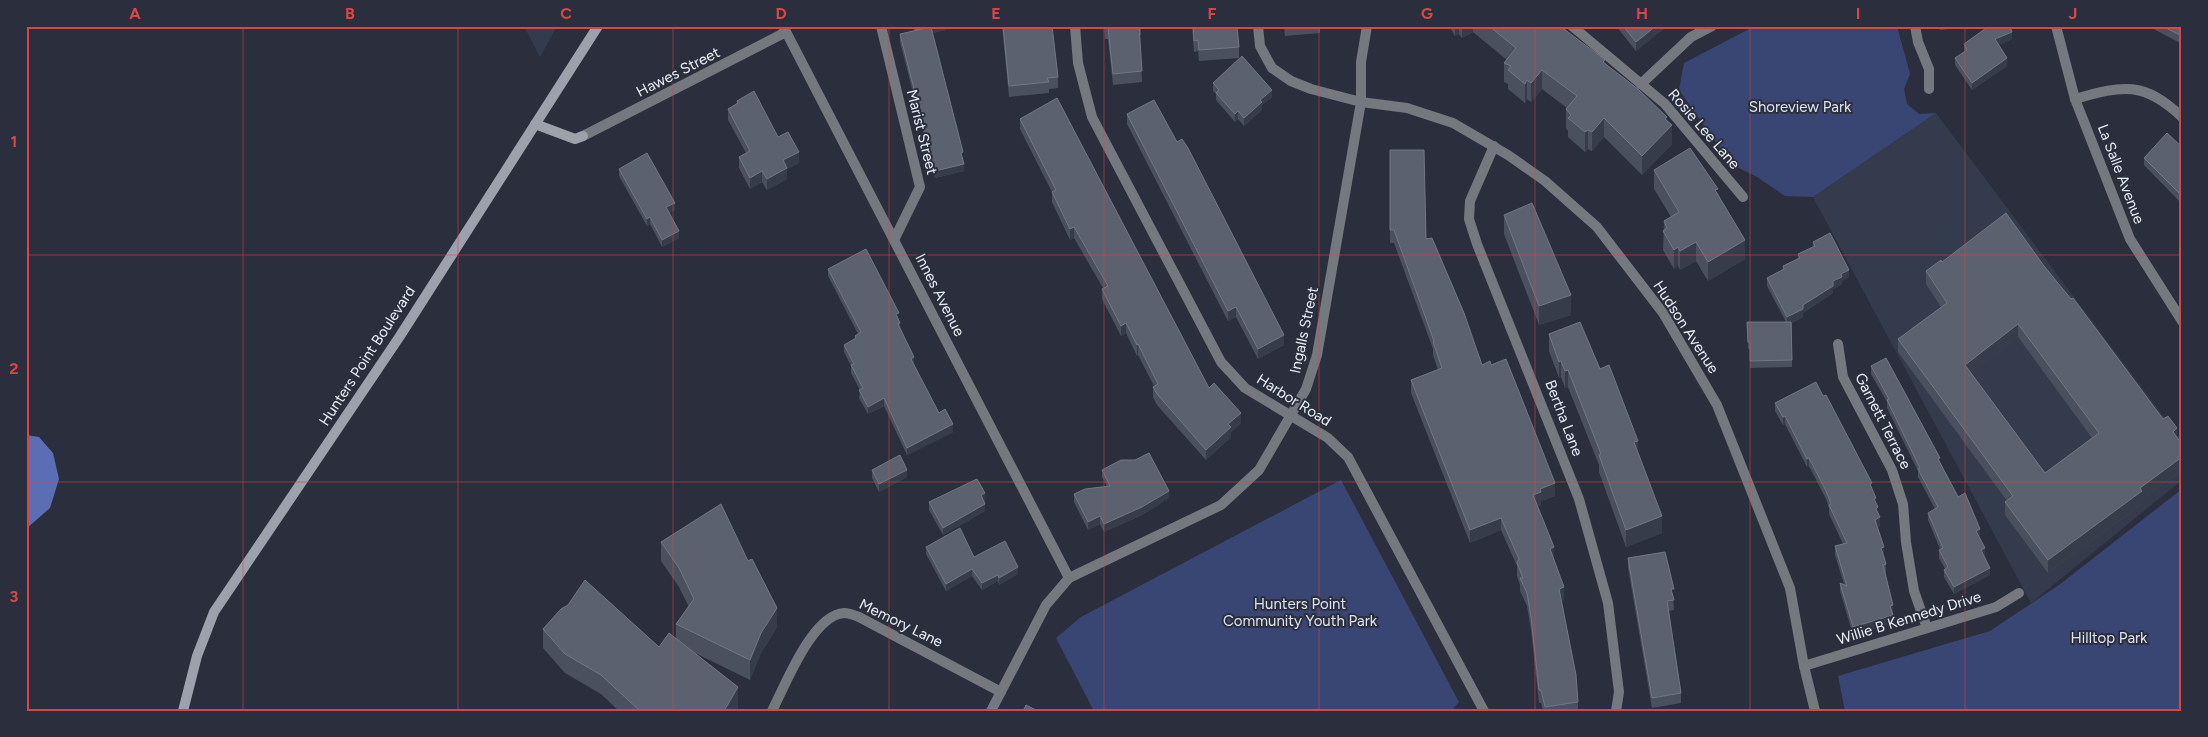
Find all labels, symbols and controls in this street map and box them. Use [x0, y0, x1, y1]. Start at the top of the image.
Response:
text: A [129, 4, 141, 23]
text: B [345, 4, 355, 23]
text: C [560, 4, 572, 23]
text: D [775, 4, 787, 23]
text: E [991, 4, 1001, 23]
text: F [1208, 4, 1217, 23]
text: G [1421, 4, 1433, 23]
text: H [1636, 4, 1648, 23]
text: I [1856, 4, 1860, 23]
text: J [2069, 4, 2077, 23]
street label: Hawes Street [633, 43, 723, 101]
street label: Rosie Lee Lane [1664, 85, 1744, 173]
street label: Marist Street [903, 87, 941, 177]
park label: Shoreview Park [1749, 98, 1852, 116]
street label: La Salle Avenue [2094, 122, 2148, 226]
text: 1 [11, 132, 17, 151]
street label: Innes Avenue [911, 251, 969, 339]
street label: Hudson Avenue [1649, 277, 1723, 377]
street label: Hunters Point Boulevard [315, 283, 419, 429]
street label: Ingalls Street [1286, 285, 1322, 375]
text: 2 [9, 359, 19, 378]
street label: Harbor Road [1253, 370, 1335, 430]
street label: Garnett Terrace [1851, 370, 1915, 472]
street label: Bertha Lane [1541, 378, 1587, 458]
text: 3 [10, 587, 19, 606]
street label: Willie B Kennedy Drive [1835, 587, 1983, 649]
street label: Memory Lane [856, 595, 946, 651]
park label: Hunters Point Community Youth Park [1223, 595, 1378, 630]
park label: Hilltop Park [2071, 629, 2148, 647]

